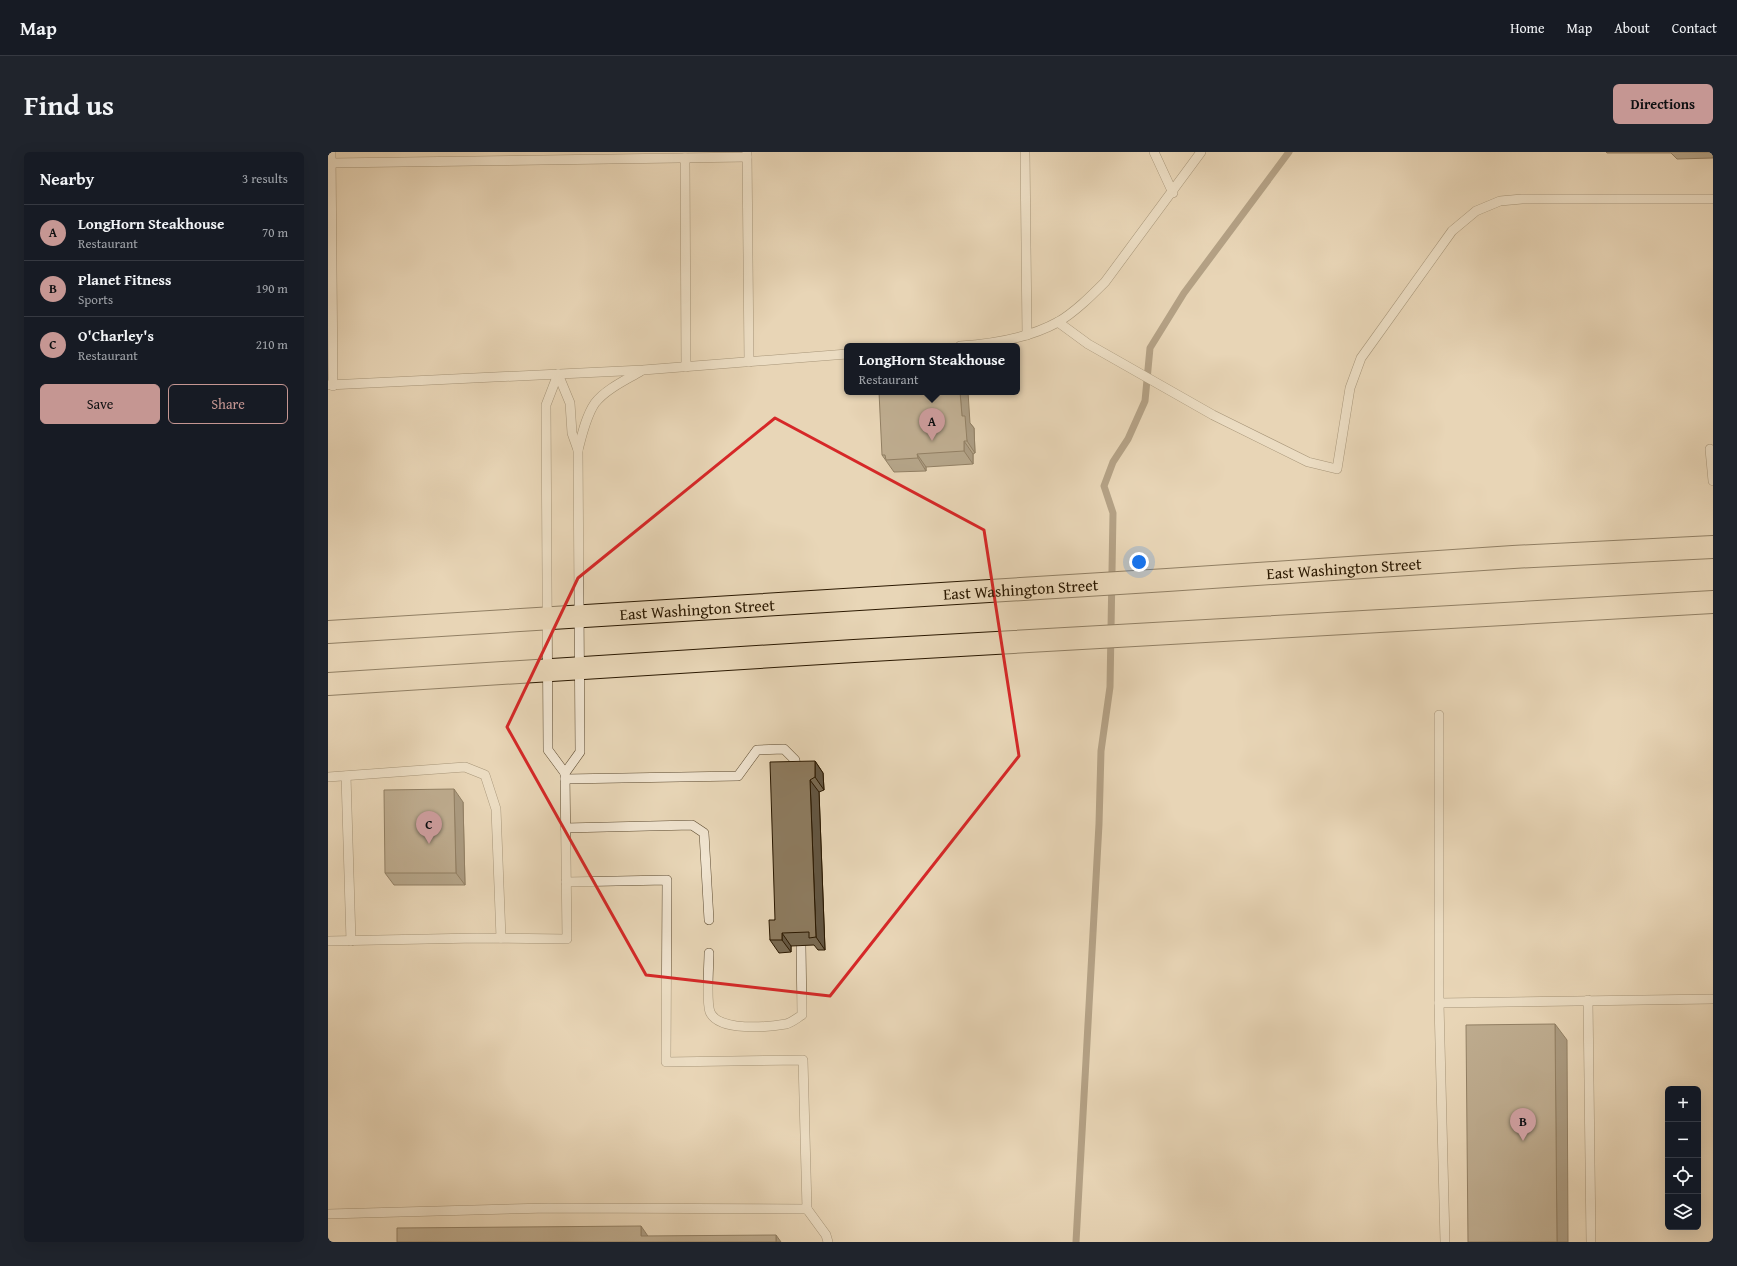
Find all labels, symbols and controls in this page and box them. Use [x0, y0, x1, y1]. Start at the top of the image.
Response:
text: Map [20, 14, 57, 42]
text: Home [1510, 18, 1545, 38]
text: Map [1567, 18, 1592, 38]
text: About [1614, 18, 1650, 38]
text: Contact [1672, 18, 1717, 38]
text: Find us [24, 84, 114, 125]
button: Directions [1613, 84, 1713, 124]
text: Nearby [40, 166, 94, 191]
text: 3 results [242, 169, 288, 188]
text: LongHorn Steakhouse [78, 213, 224, 234]
text: A [49, 223, 57, 242]
text: 70 m [262, 223, 288, 242]
text: Restaurant [78, 234, 138, 253]
text: Planet Fitness [78, 269, 171, 290]
text: B [49, 279, 57, 298]
text: 190 m [256, 279, 288, 298]
text: Sports [78, 290, 113, 309]
text: O'Charley's [78, 325, 154, 346]
text: C [49, 335, 57, 354]
text: 210 m [256, 335, 288, 354]
popup [844, 343, 1020, 395]
text: Restaurant [78, 346, 138, 365]
text: LongHorn Steakhouse [859, 349, 1005, 370]
text: Restaurant [859, 370, 919, 389]
button: Save [40, 384, 160, 424]
button: Share [168, 384, 288, 424]
pin: A [919, 408, 945, 441]
street label: East Washington Street [1266, 551, 1423, 585]
your location [1129, 552, 1149, 572]
street label: East Washington Street [942, 572, 1099, 606]
street label: East Washington Street [619, 592, 776, 626]
pin: C [416, 811, 442, 844]
map controls [1665, 1086, 1701, 1230]
button: + [1665, 1086, 1701, 1122]
pin: B [1510, 1108, 1536, 1141]
button: − [1665, 1122, 1701, 1158]
button: locate [1665, 1158, 1701, 1194]
button: layers [1665, 1194, 1701, 1230]

